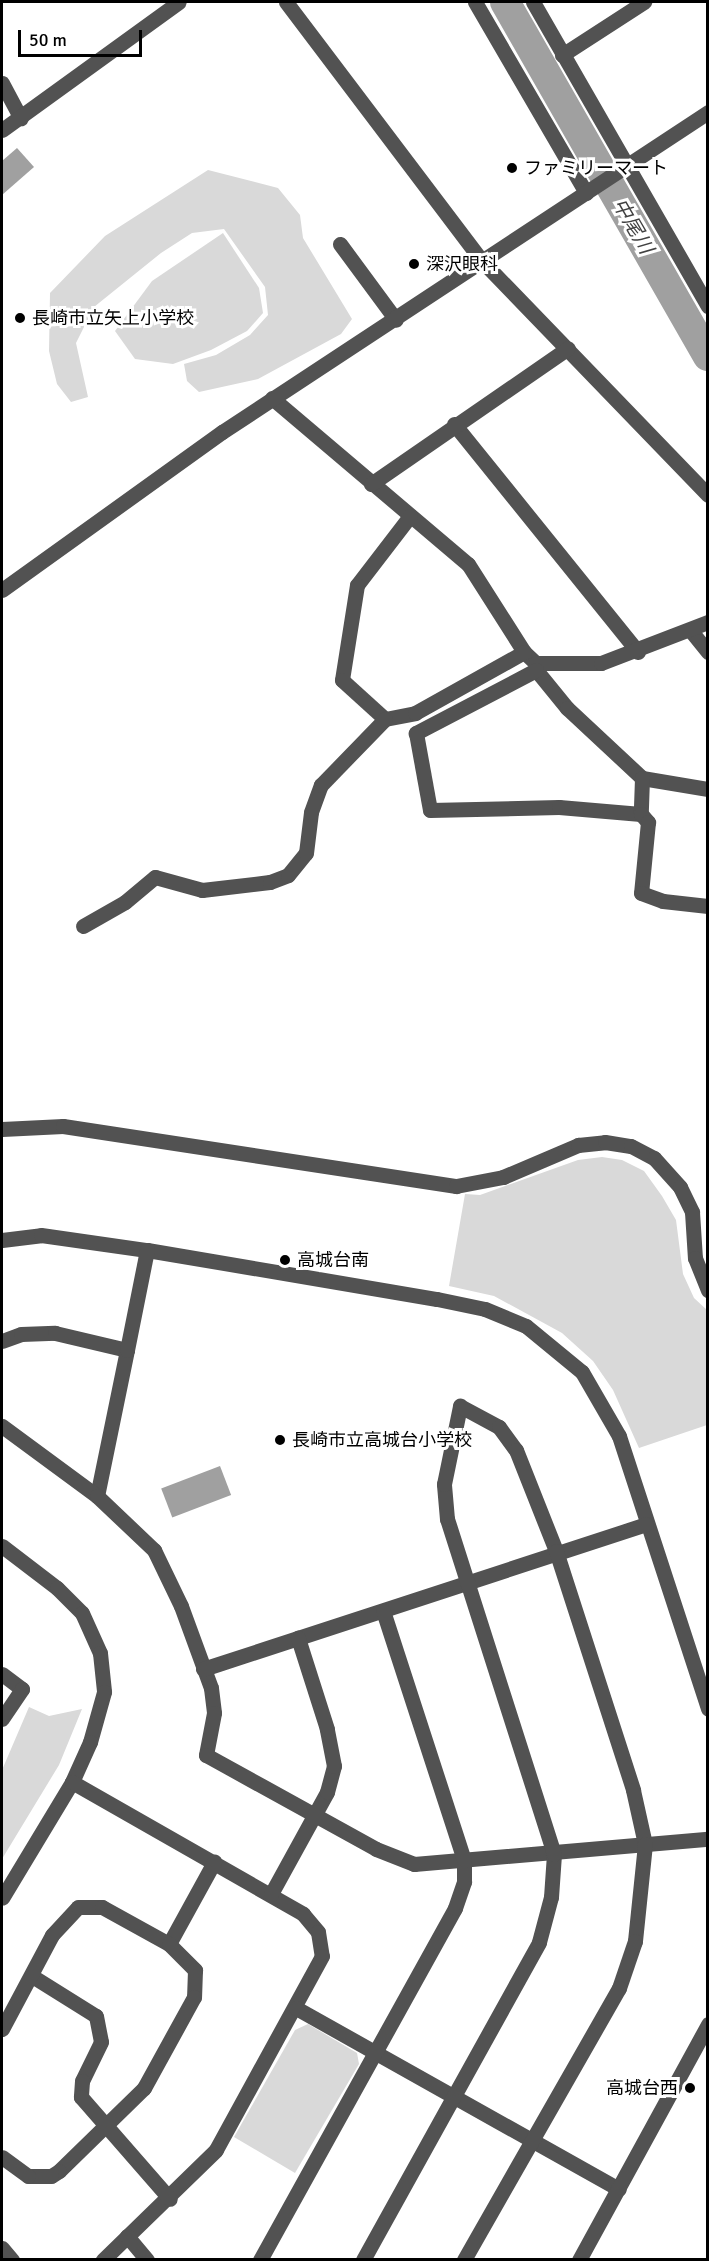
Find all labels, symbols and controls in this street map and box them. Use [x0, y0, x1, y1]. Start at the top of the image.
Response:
scale bar [21, 18, 146, 56]
text: 50 m [29, 29, 67, 51]
place label: ファミリーマート [524, 157, 668, 179]
marker: ファミリーマート [505, 161, 519, 175]
water label: 中尾川 [608, 194, 658, 258]
place label: 深沢眼科 [426, 253, 498, 275]
marker: 深沢眼科 [407, 257, 421, 271]
place label: 長崎市立矢上小学校 [32, 307, 194, 329]
marker: 長崎市立矢上小学校 [13, 311, 27, 325]
place label: 高城台南 [297, 1249, 369, 1271]
marker: 高城台南 [278, 1253, 292, 1267]
place label: 長崎市立高城台小学校 [292, 1429, 472, 1451]
marker: 長崎市立高城台小学校 [273, 1433, 287, 1447]
place label: 高城台西 [606, 2077, 678, 2099]
marker: 高城台西 [683, 2081, 697, 2095]

